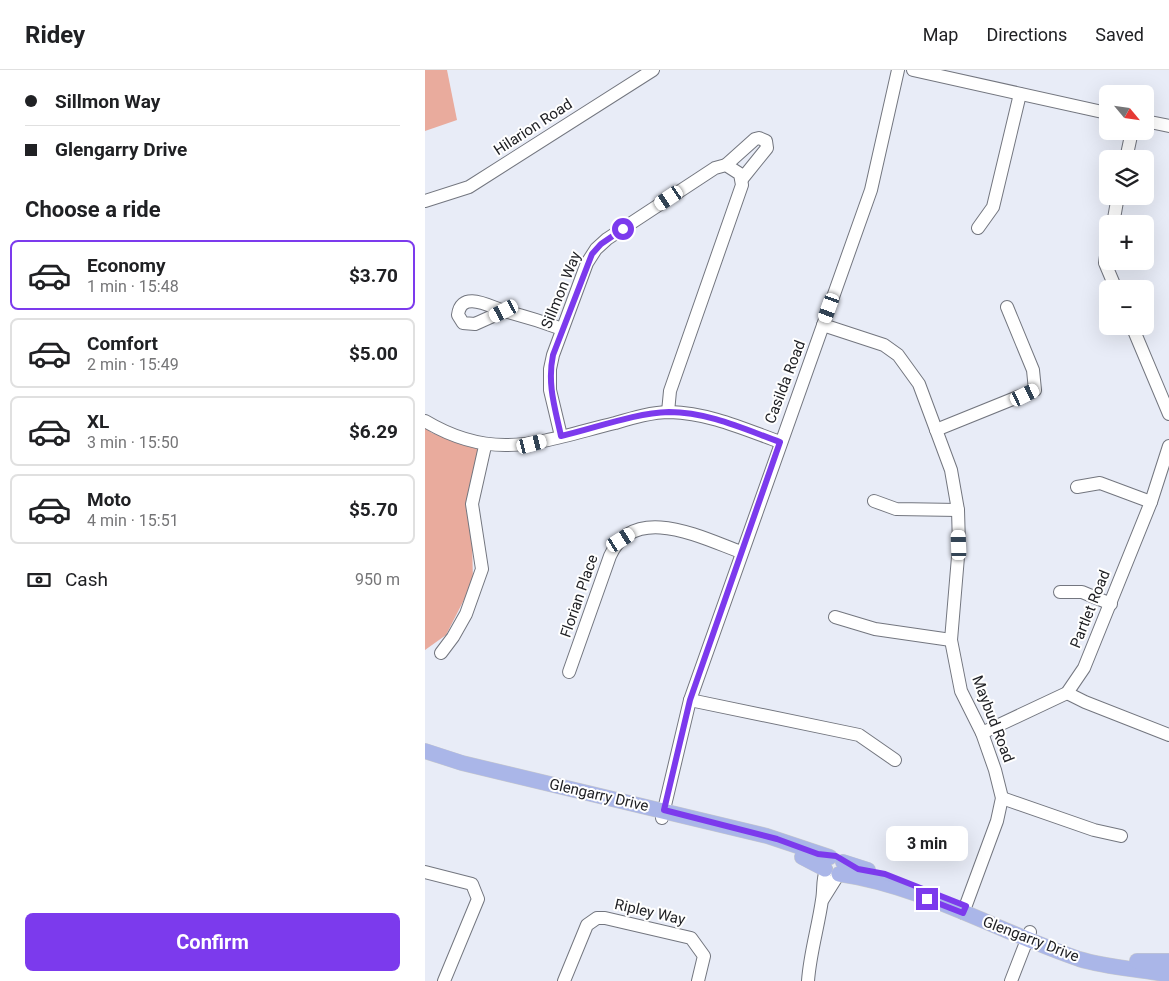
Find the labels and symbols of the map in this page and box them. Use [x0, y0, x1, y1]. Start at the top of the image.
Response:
north arrow [1099, 85, 1154, 140]
street label: Hilarion Road [490, 95, 576, 159]
car [652, 183, 685, 213]
route start [612, 218, 634, 240]
street label: Sillmon Way [537, 249, 585, 331]
car [816, 291, 841, 325]
car [487, 298, 520, 324]
street label: Casilda Road [761, 338, 809, 426]
car [1008, 382, 1041, 408]
car [515, 433, 548, 455]
car [604, 526, 637, 554]
car [950, 530, 967, 560]
street label: Florian Place [556, 552, 602, 640]
street label: Partlet Road [1066, 567, 1114, 651]
street label: Maybud Road [968, 673, 1018, 765]
street label: Glengarry Drive [548, 775, 651, 815]
callout: 3 min [886, 826, 968, 862]
route end [916, 888, 938, 910]
street label: Ripley Way [613, 895, 687, 929]
street label: Glengarry Drive [980, 912, 1082, 966]

